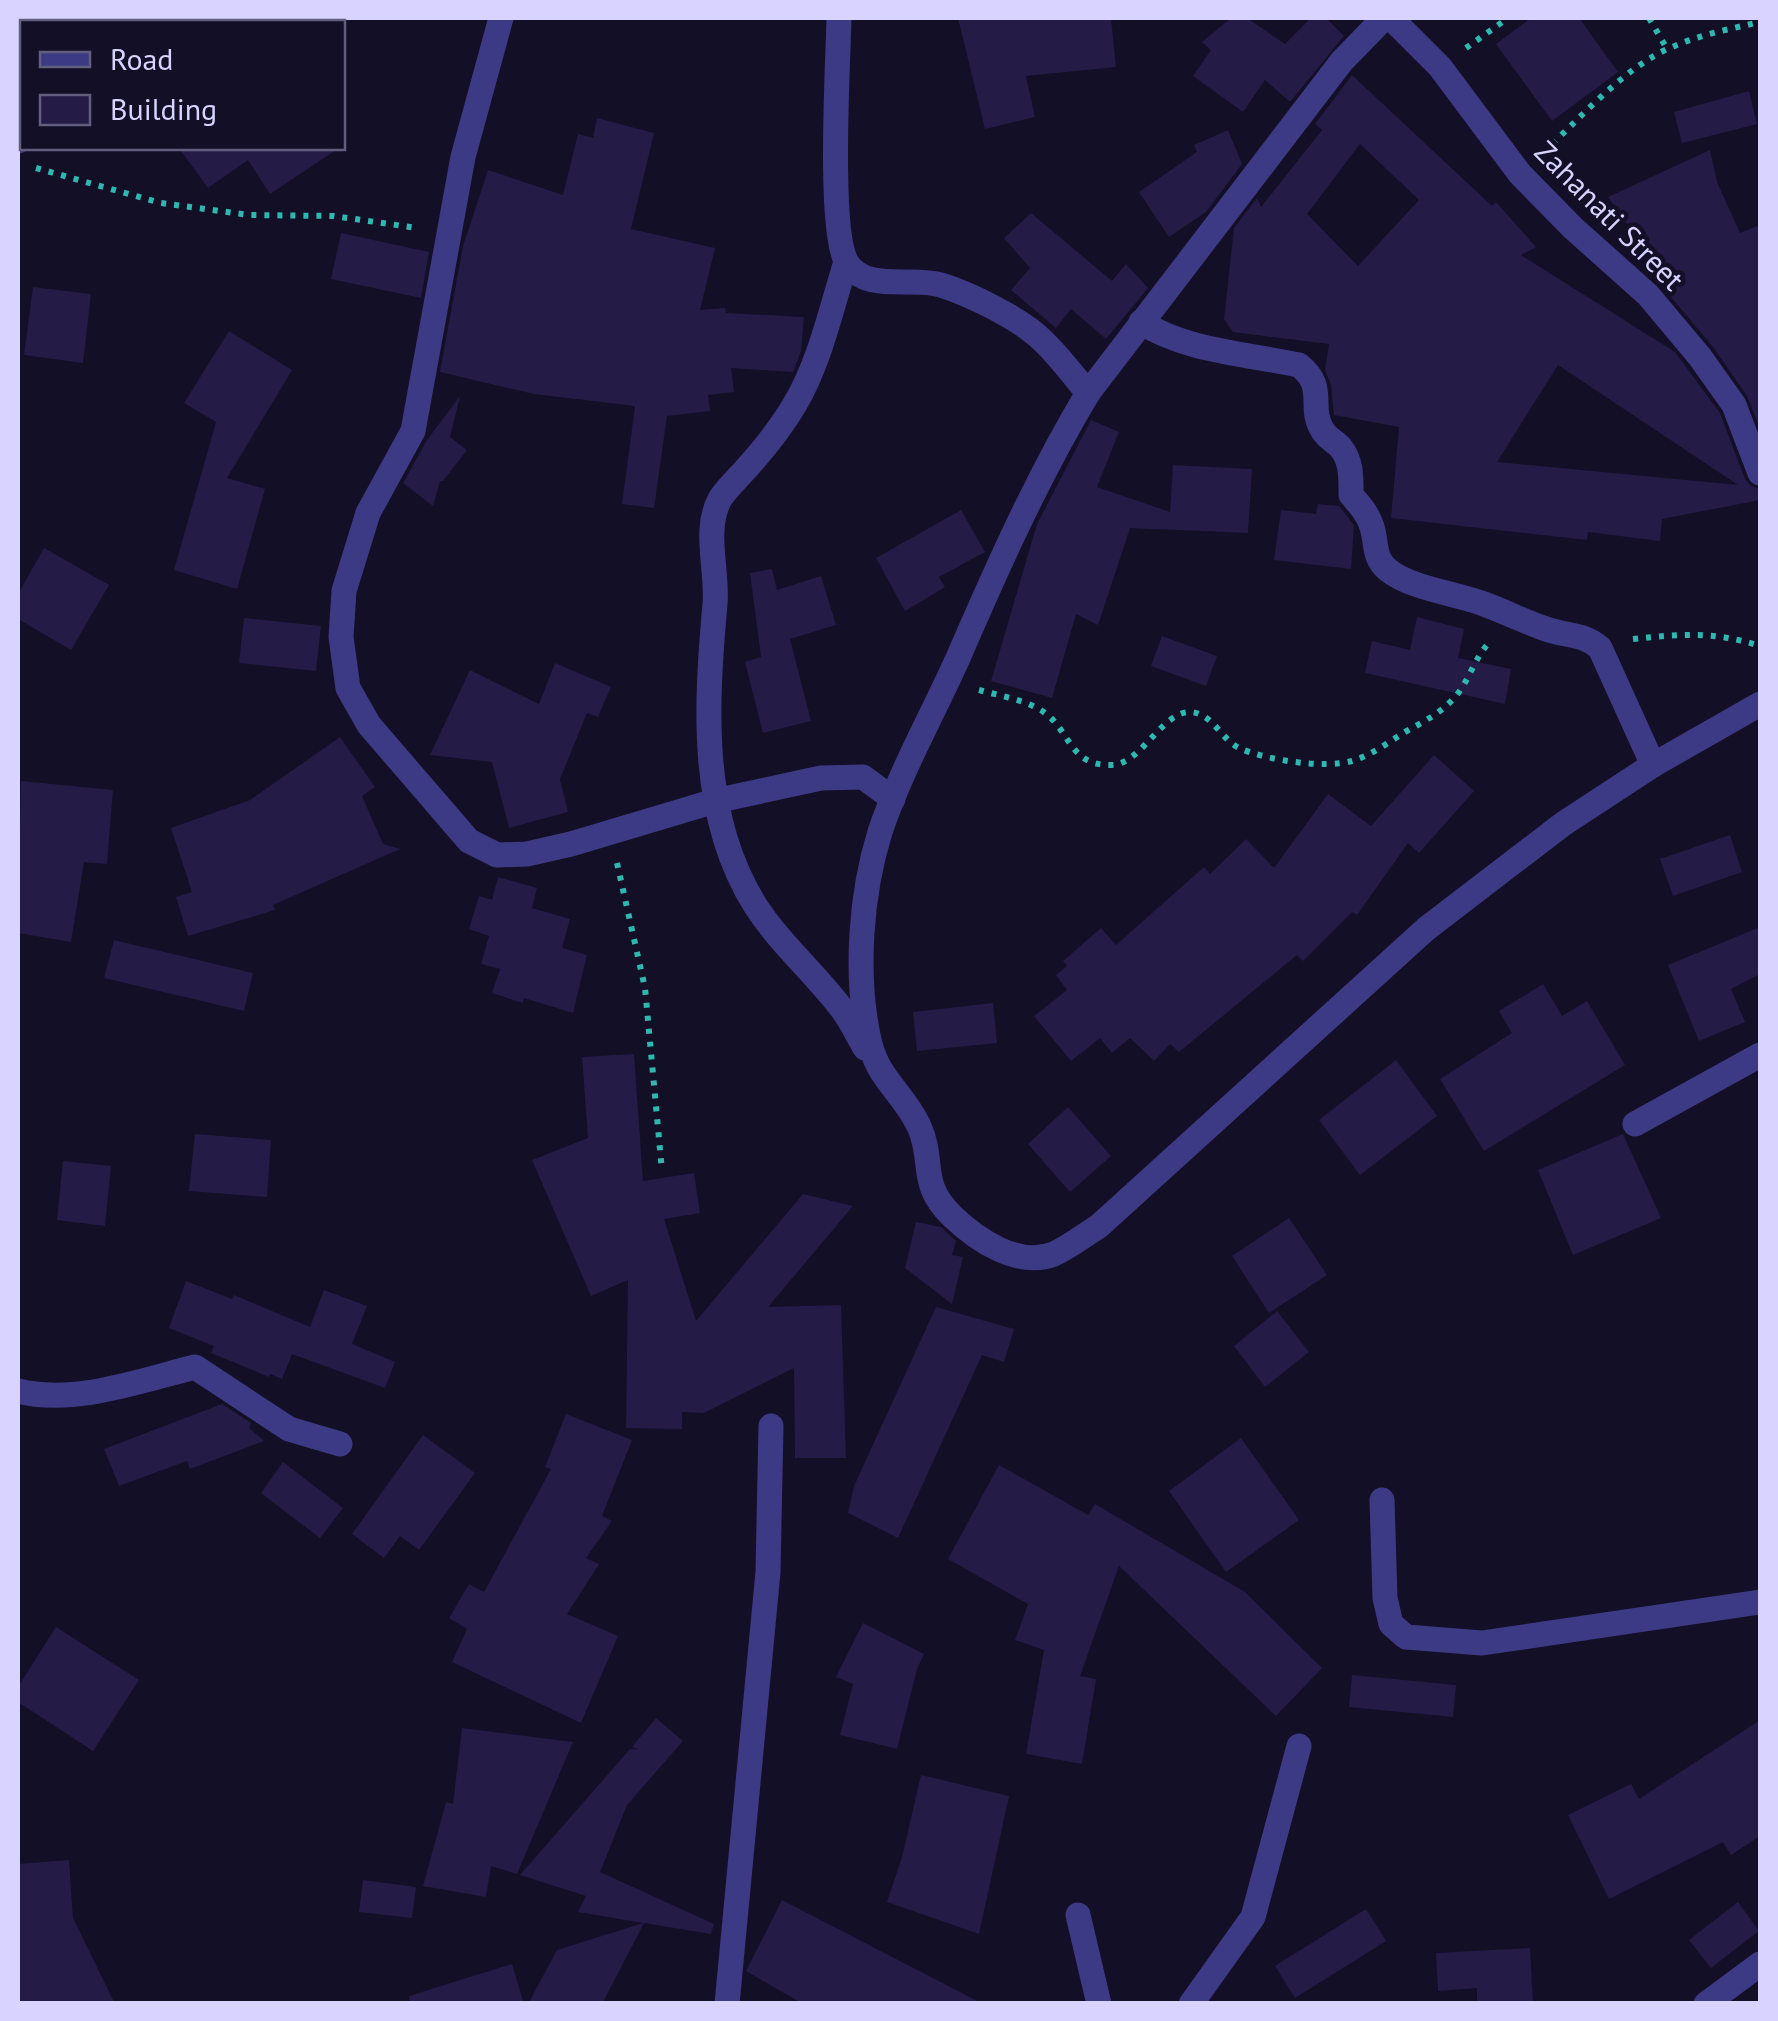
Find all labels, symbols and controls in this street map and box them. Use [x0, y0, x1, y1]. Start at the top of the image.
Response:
legend [20, 20, 345, 150]
text: Road [110, 39, 174, 78]
text: Building [110, 89, 217, 128]
street label: Zahanati Street [1527, 132, 1693, 298]

